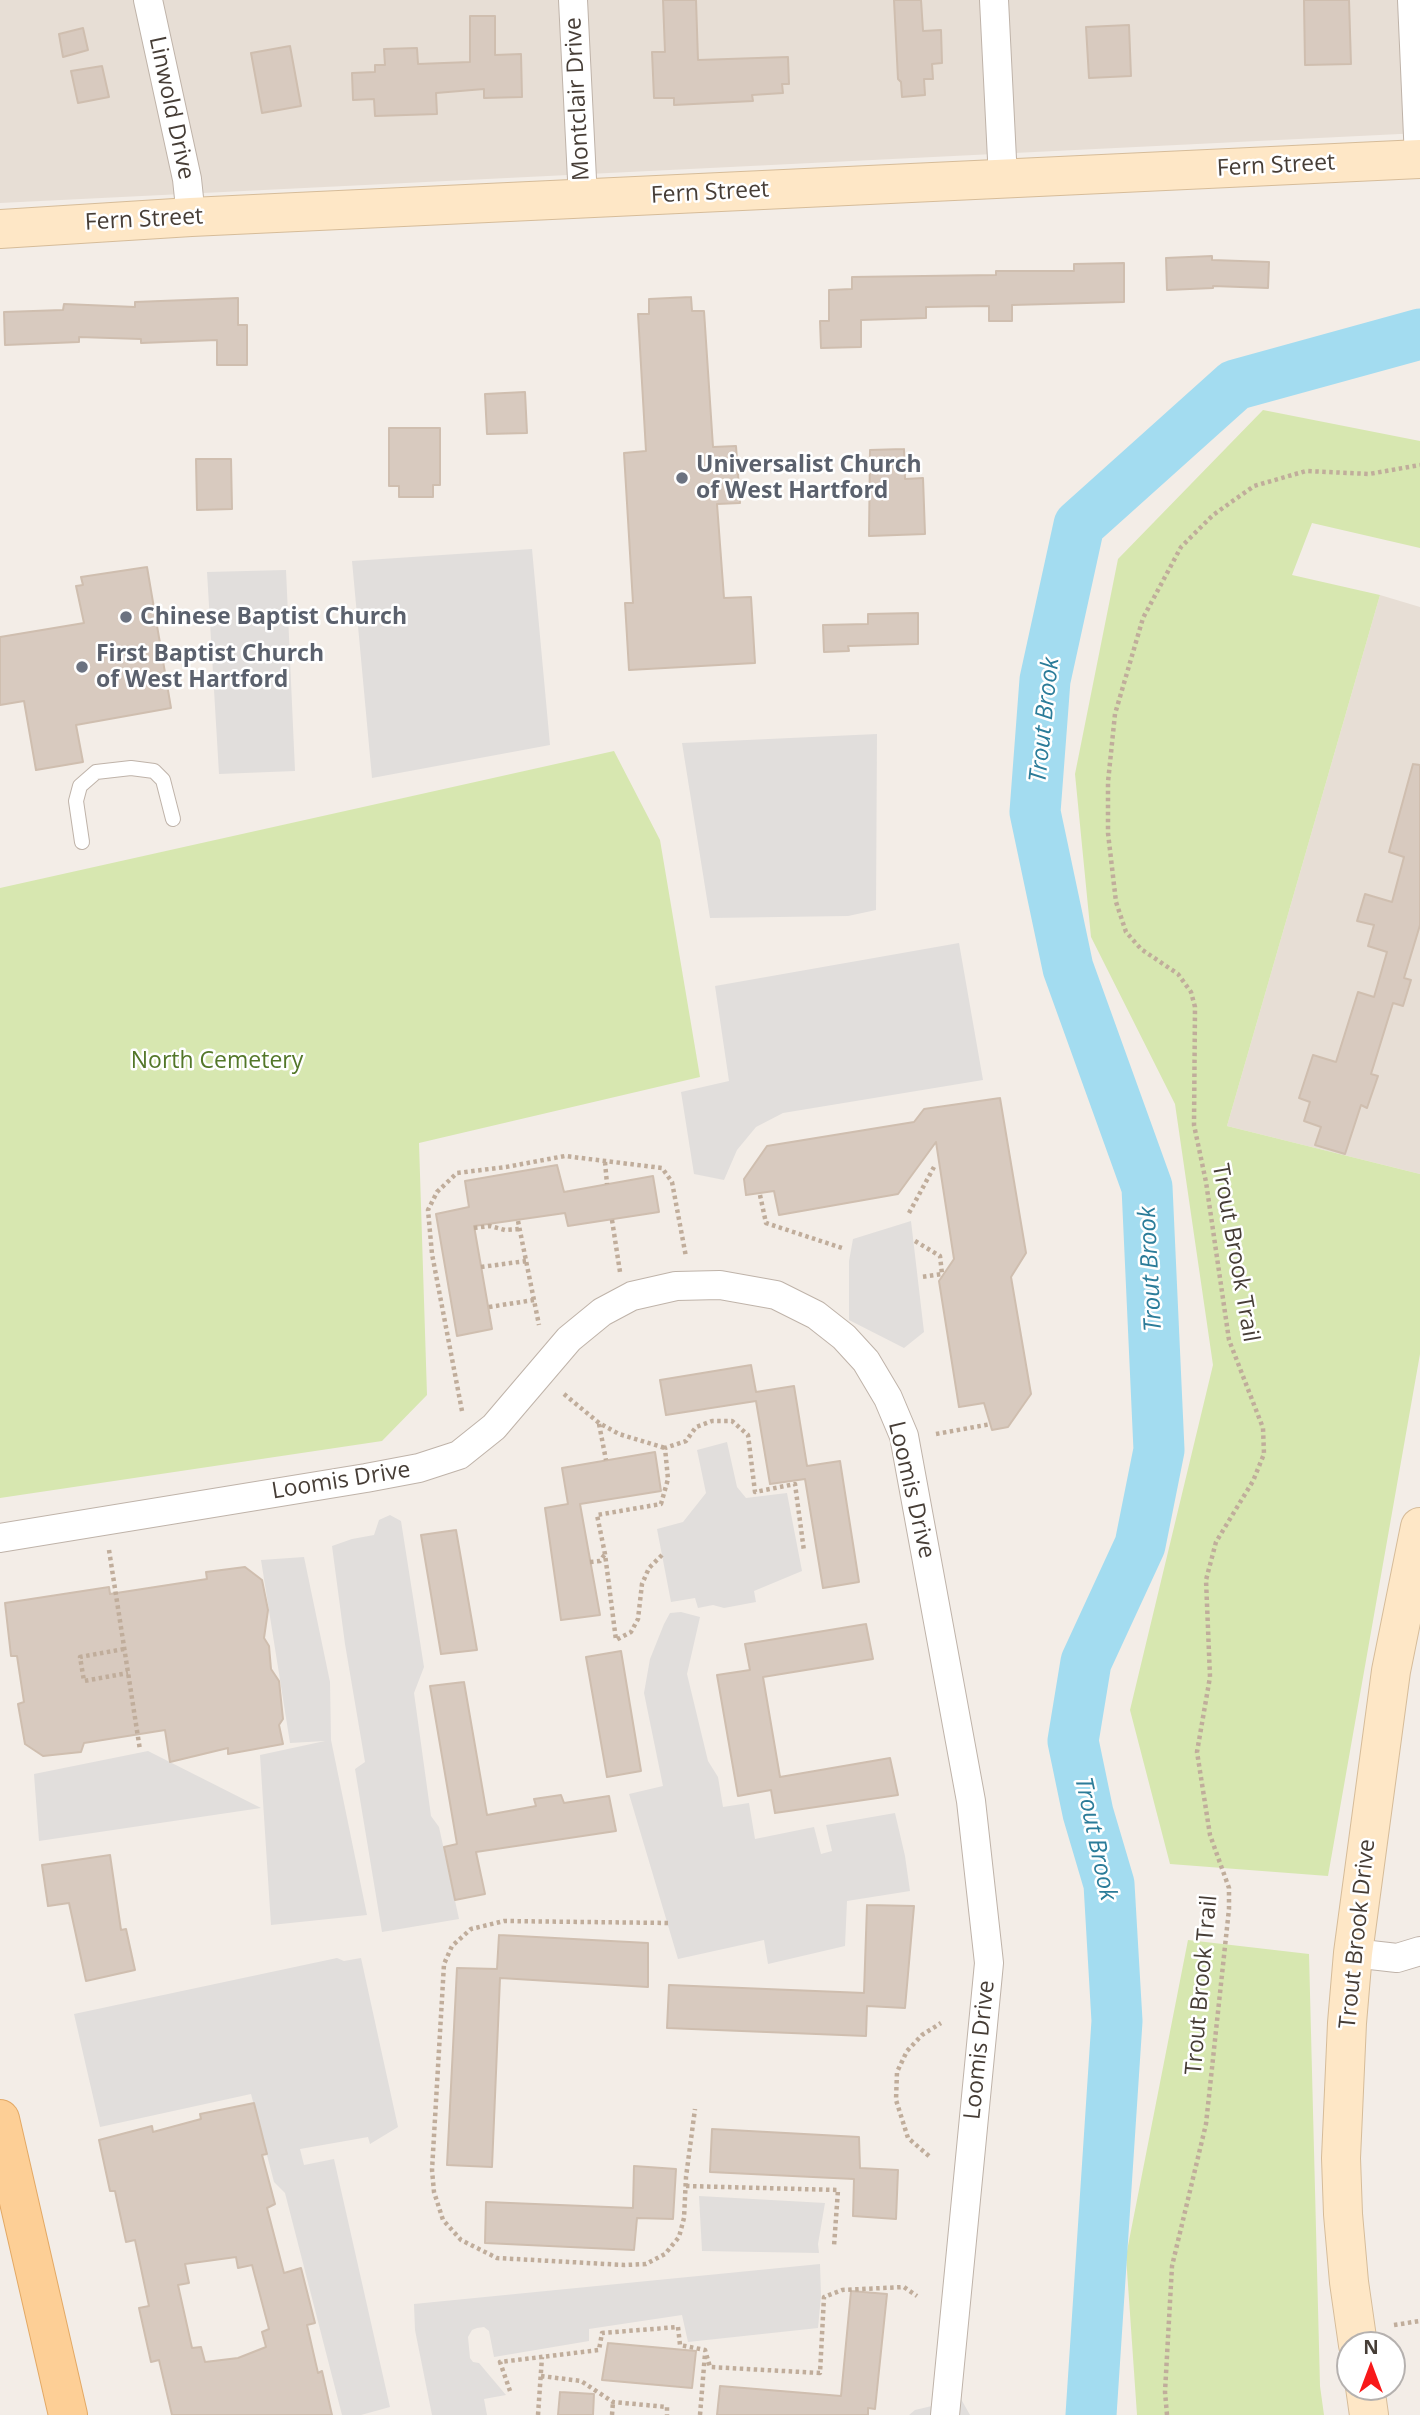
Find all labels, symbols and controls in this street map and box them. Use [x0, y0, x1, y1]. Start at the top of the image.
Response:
street label: Montclair Drive [560, 16, 596, 182]
street label: Linwold Drive [142, 34, 200, 182]
street label: Fern Street [1216, 149, 1336, 183]
street label: Fern Street [650, 176, 770, 210]
street label: Fern Street [84, 203, 204, 237]
place label: Universalist Church of West Hartford [696, 451, 922, 505]
marker: Universalist Church of West Hartford [674, 470, 690, 486]
place label: Chinese Baptist Church [140, 603, 407, 631]
marker: Chinese Baptist Church [118, 609, 134, 625]
place label: First Baptist Church of West Hartford [96, 640, 324, 694]
water label: Trout Brook [1024, 656, 1066, 784]
marker: First Baptist Church of West Hartford [74, 659, 90, 675]
park label: North Cemetery [131, 1047, 303, 1075]
street label: Trout Brook Trail [1206, 1162, 1264, 1344]
water label: Trout Brook [1133, 1206, 1169, 1332]
street label: Loomis Drive [882, 1419, 940, 1561]
street label: Loomis Drive [270, 1456, 412, 1506]
water label: Trout Brook [1068, 1775, 1122, 1903]
street label: Trout Brook Drive [1334, 1838, 1382, 2030]
street label: Trout Brook Trail [1180, 1894, 1224, 2076]
street label: Loomis Drive [959, 1979, 1001, 2121]
north arrow [1336, 2331, 1406, 2401]
text: N [1363, 2334, 1379, 2360]

